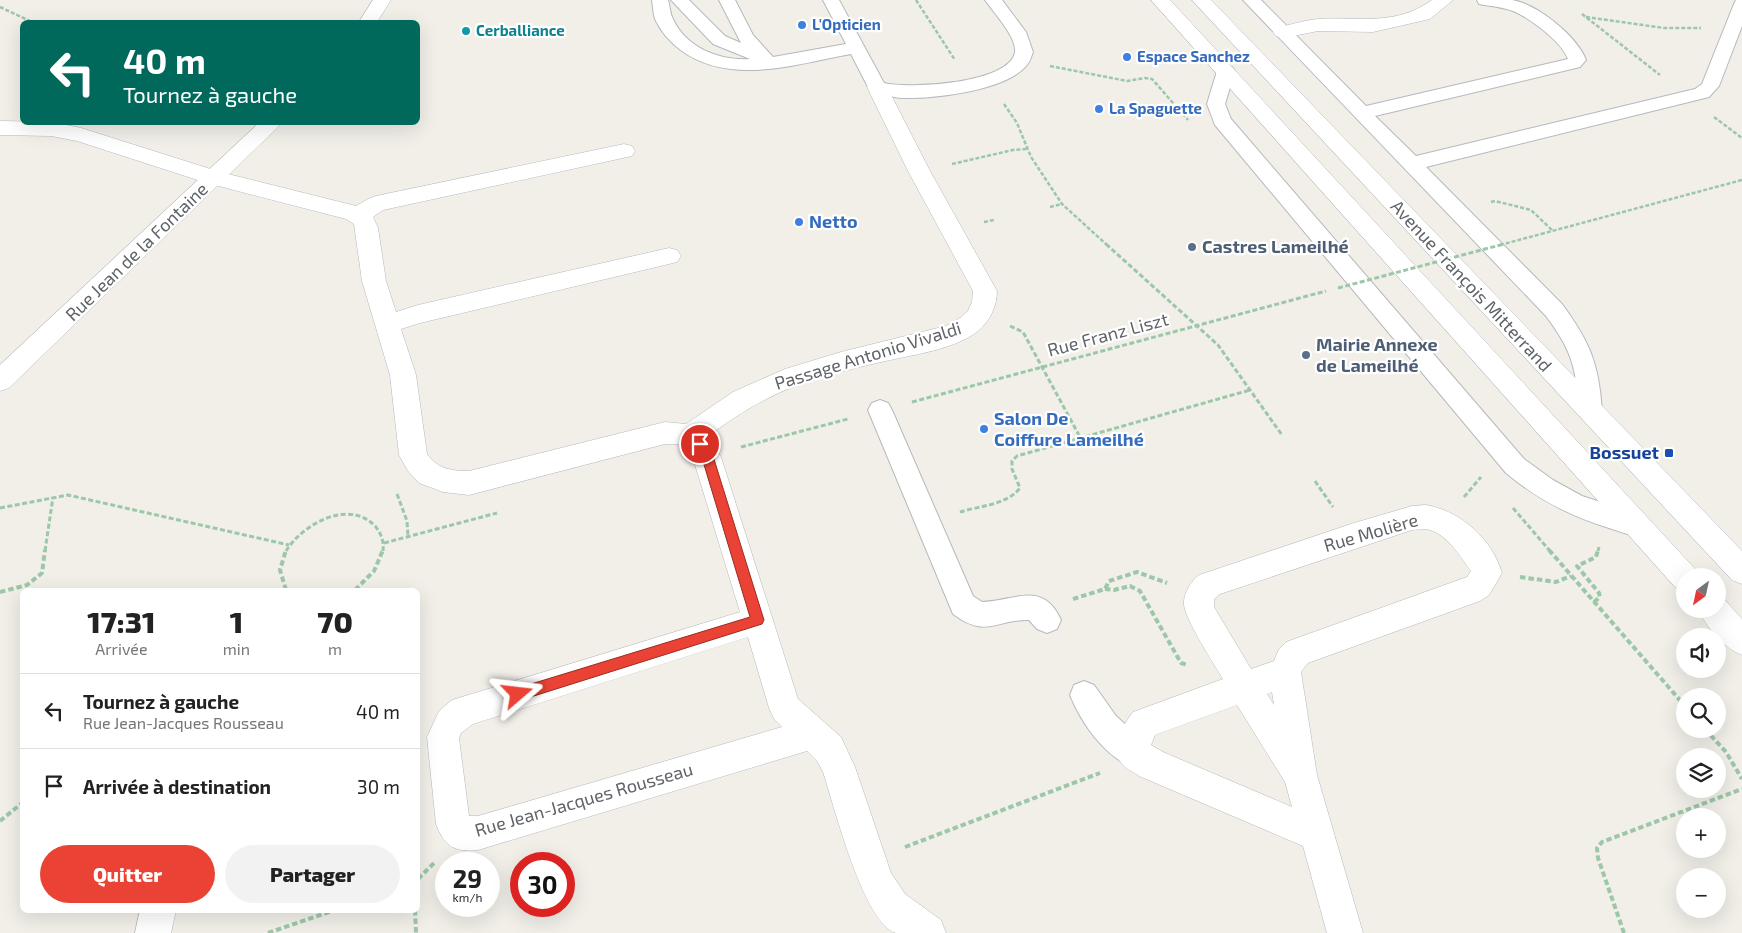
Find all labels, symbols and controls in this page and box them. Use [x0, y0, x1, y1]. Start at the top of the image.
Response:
place label: L'Opticien [812, 15, 881, 33]
marker: L'Opticien [796, 19, 808, 31]
place label: Cerballiance [476, 21, 565, 39]
marker: Cerballiance [460, 25, 472, 37]
text: 40 m [123, 39, 206, 81]
icon: left [40, 40, 105, 105]
place label: Espace Sanchez [1137, 47, 1250, 65]
marker: Espace Sanchez [1121, 51, 1133, 63]
text: Tournez à gauche [123, 81, 297, 107]
place label: La Spaguette [1109, 99, 1202, 117]
marker: La Spaguette [1093, 103, 1105, 115]
street label: Rue Jean de la Fontaine [61, 178, 212, 325]
street label: Avenue François Mitterrand [1386, 195, 1557, 376]
place label: Netto [809, 210, 858, 232]
marker: Netto [793, 216, 805, 228]
place label: Castres Lameilhé [1202, 235, 1349, 257]
marker: Castres Lameilhé [1186, 241, 1198, 253]
street label: Rue Franz Liszt [1045, 307, 1171, 361]
street label: Passage Antonio Vivaldi [772, 316, 964, 394]
place label: Mairie Annexe de Lameilhé [1316, 333, 1438, 376]
marker: Mairie Annexe de Lameilhé [1300, 349, 1312, 361]
place label: Salon De Coiffure Lameilhé [994, 407, 1144, 450]
pin [679, 423, 721, 465]
marker: Salon De Coiffure Lameilhé [978, 423, 990, 435]
icon: arrive [686, 430, 714, 458]
place label: Bossuet [1590, 441, 1660, 463]
marker: Bossuet [1663, 447, 1675, 459]
street label: Rue Molière [1321, 508, 1420, 556]
north arrow [1676, 568, 1726, 618]
map controls [1676, 568, 1726, 918]
text: 17:31 [87, 603, 156, 639]
text: 1 [230, 603, 243, 639]
text: 70 [317, 603, 353, 639]
button: sound [1676, 628, 1726, 678]
text: Arrivée [95, 639, 148, 658]
text: min [223, 639, 250, 658]
text: m [328, 639, 342, 658]
position arrow [491, 667, 543, 719]
button: search [1676, 688, 1726, 738]
text: Tournez à gauche [83, 690, 239, 713]
icon: left [40, 697, 68, 725]
text: 40 m [356, 700, 400, 723]
text: Rue Jean-Jacques Rousseau [83, 713, 284, 732]
button: layers [1676, 748, 1726, 798]
street label: Rue Jean-Jacques Rousseau [472, 757, 695, 841]
icon: arrive [40, 772, 68, 800]
text: Arrivée à destination [83, 775, 271, 798]
text: 30 m [357, 775, 400, 798]
button: + [1676, 808, 1726, 858]
button: Quitter [40, 845, 215, 903]
button: Partager [225, 845, 400, 903]
speed limit sign: 30 [510, 852, 575, 917]
text: 29 [453, 863, 482, 893]
button: − [1676, 868, 1726, 918]
text: km/h [453, 890, 482, 904]

